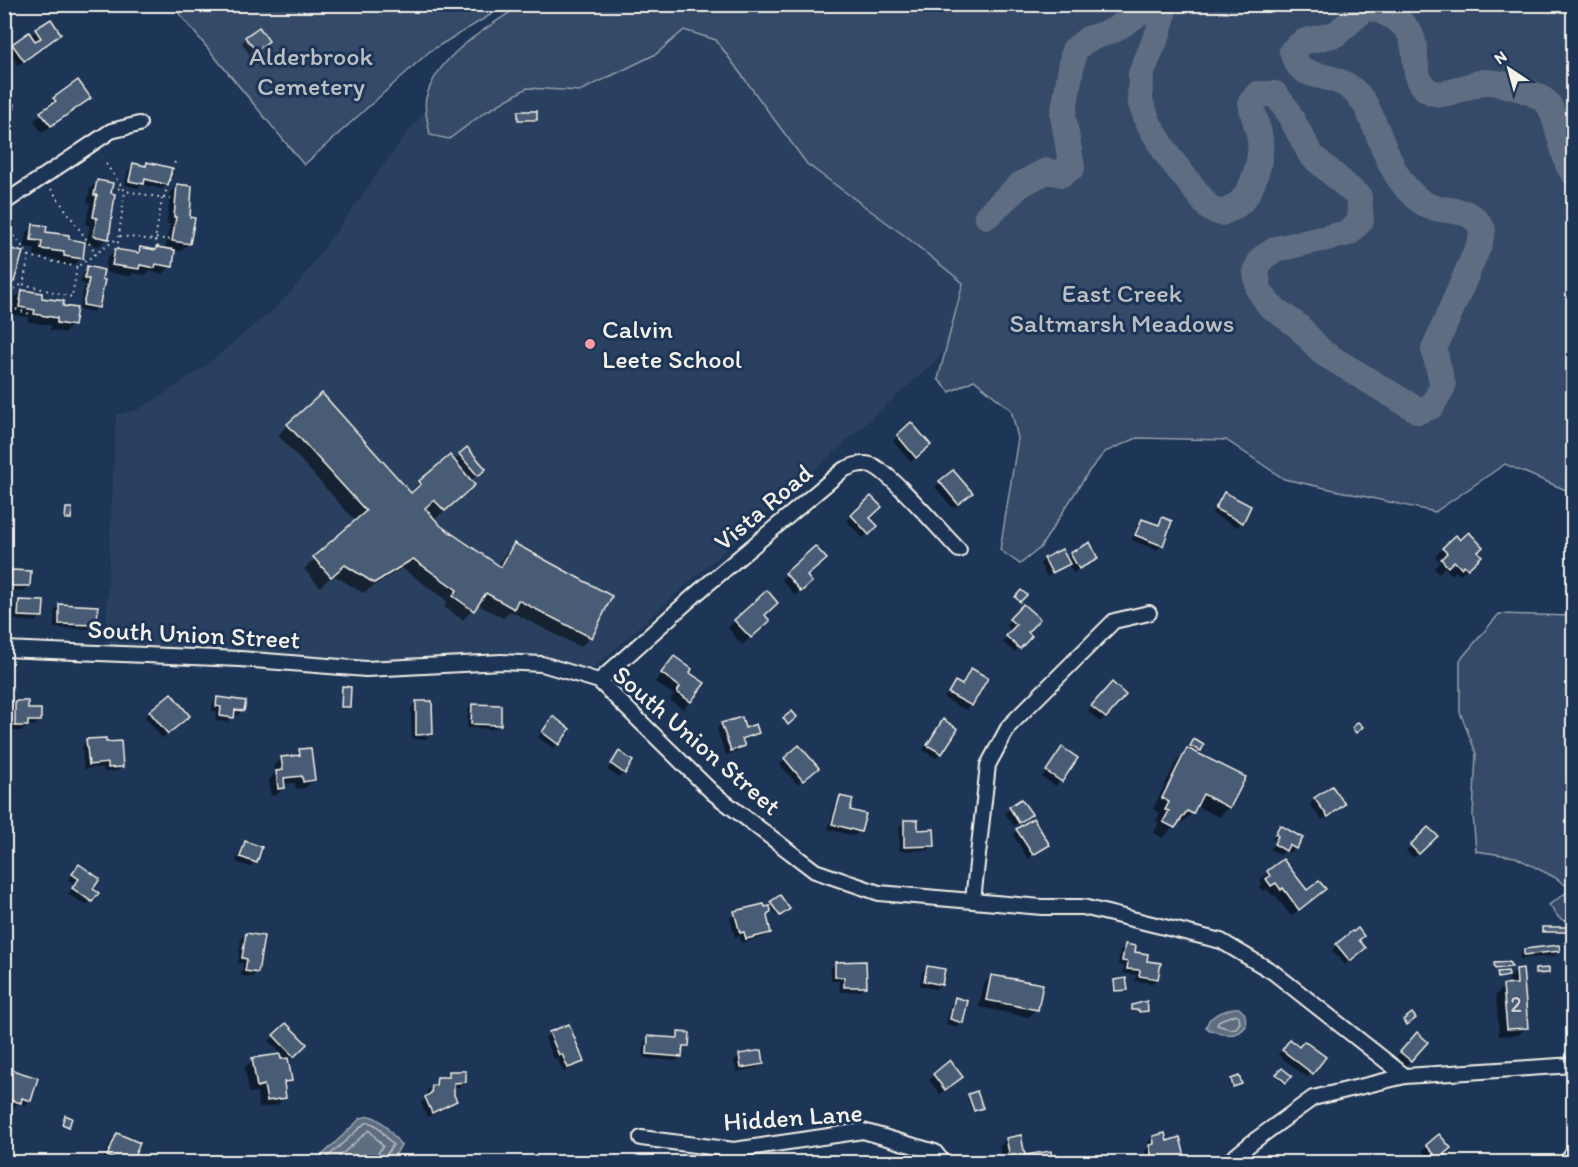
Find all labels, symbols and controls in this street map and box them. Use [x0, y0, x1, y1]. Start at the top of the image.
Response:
north arrow [1479, 39, 1539, 99]
park label: Alderbrook Cemetery [249, 40, 373, 102]
text: N [1491, 46, 1510, 68]
park label: East Creek Saltmarsh Meadows [1010, 277, 1234, 339]
place label: Calvin Leete School [602, 313, 742, 375]
marker: Calvin Leete School [583, 337, 597, 351]
street label: Vista Road [707, 457, 819, 557]
street label: South Union Street [87, 612, 301, 656]
street label: South Union Street [606, 658, 788, 822]
house number: 2 [1510, 991, 1522, 1018]
street label: Hidden Lane [722, 1096, 864, 1138]

